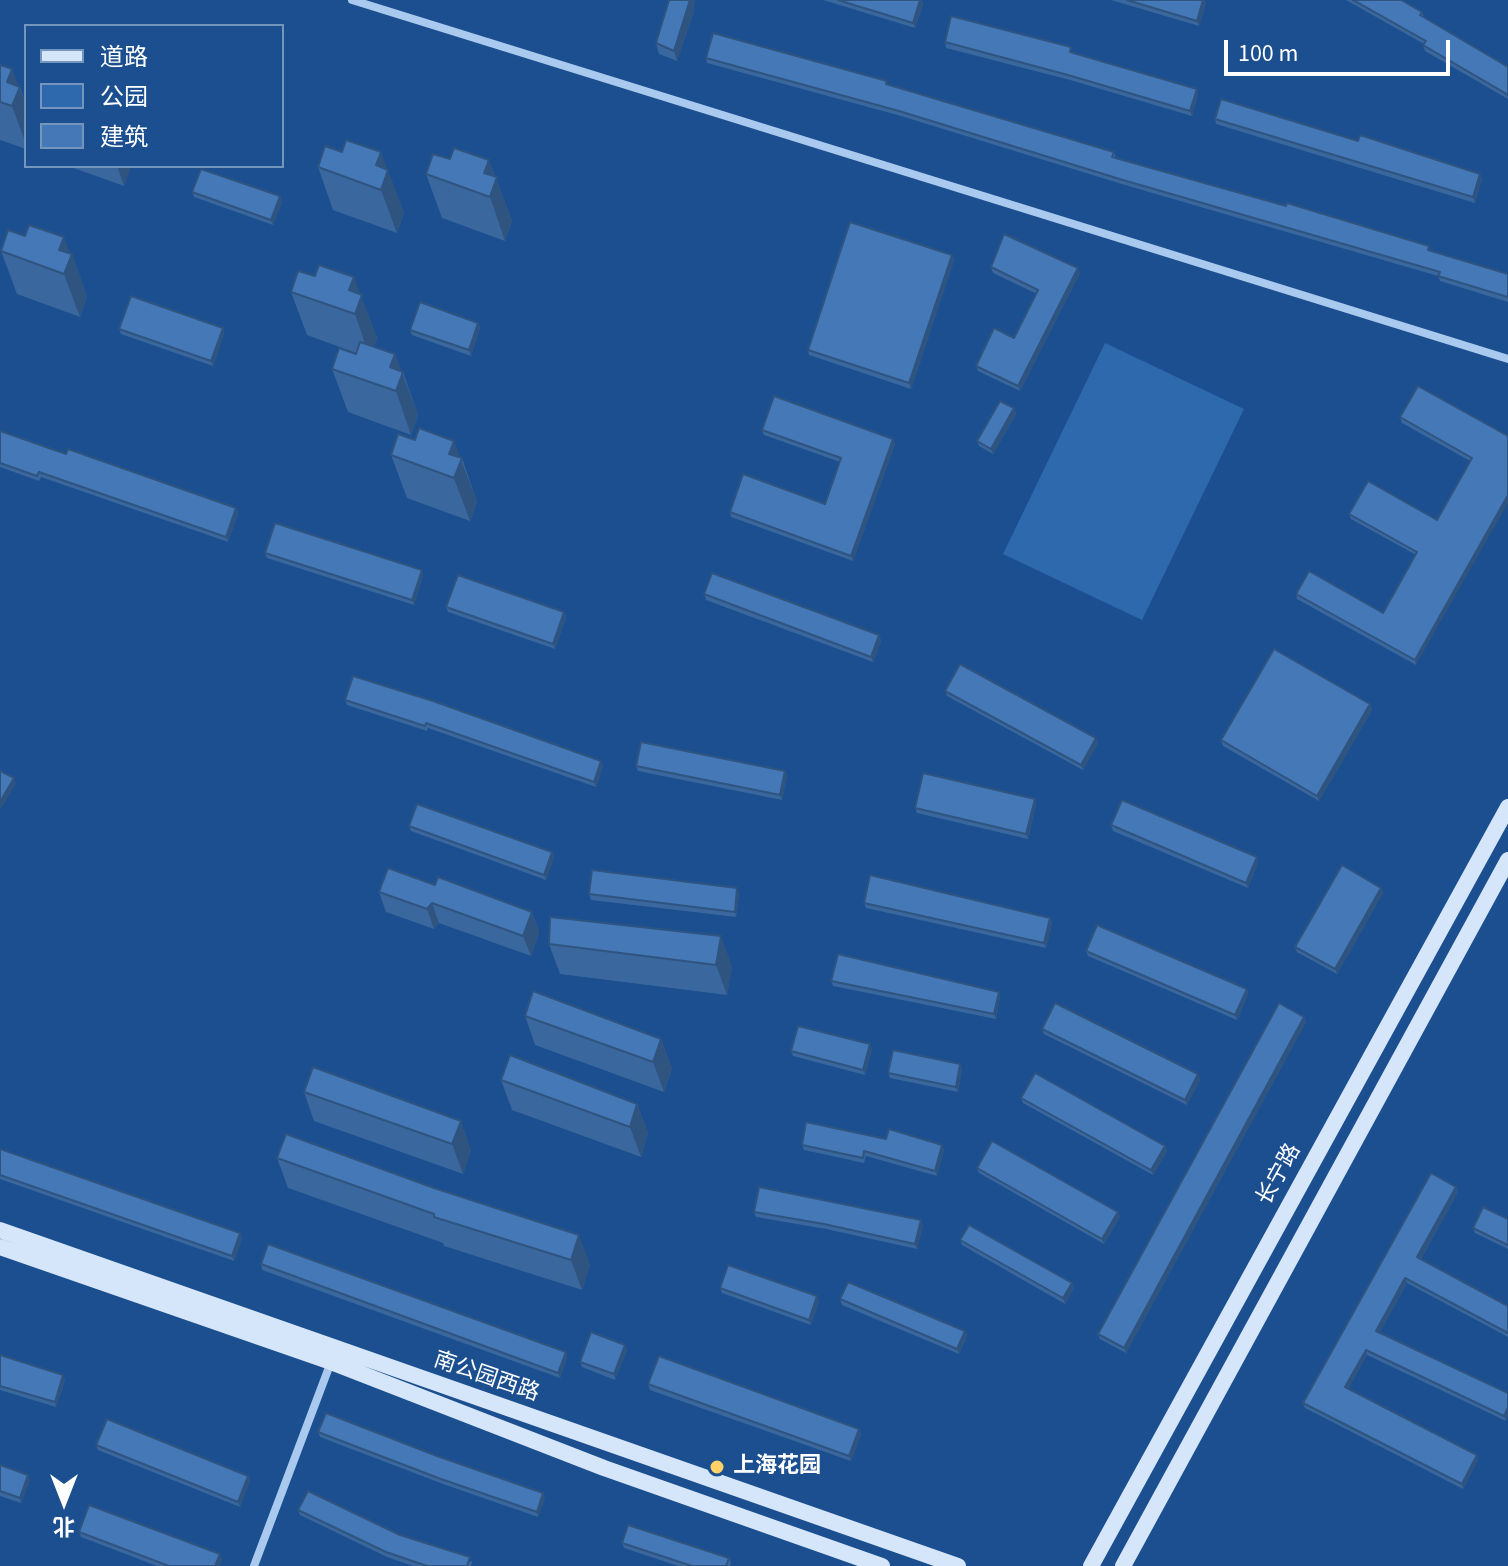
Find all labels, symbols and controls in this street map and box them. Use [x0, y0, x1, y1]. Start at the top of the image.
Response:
legend [24, 24, 284, 168]
scale bar [1228, 24, 1454, 74]
text: 100 m [1238, 36, 1298, 71]
text: 道路 [100, 40, 148, 75]
text: 公园 [100, 80, 148, 115]
text: 建筑 [100, 120, 148, 155]
street label: 长宁路 [1252, 1140, 1308, 1210]
street label: 南公园西路 [430, 1348, 542, 1408]
place label: 上海花园 [733, 1454, 821, 1480]
marker: 上海花园 [708, 1458, 726, 1476]
north arrow [24, 1462, 104, 1542]
text: 北 [53, 1510, 75, 1542]

